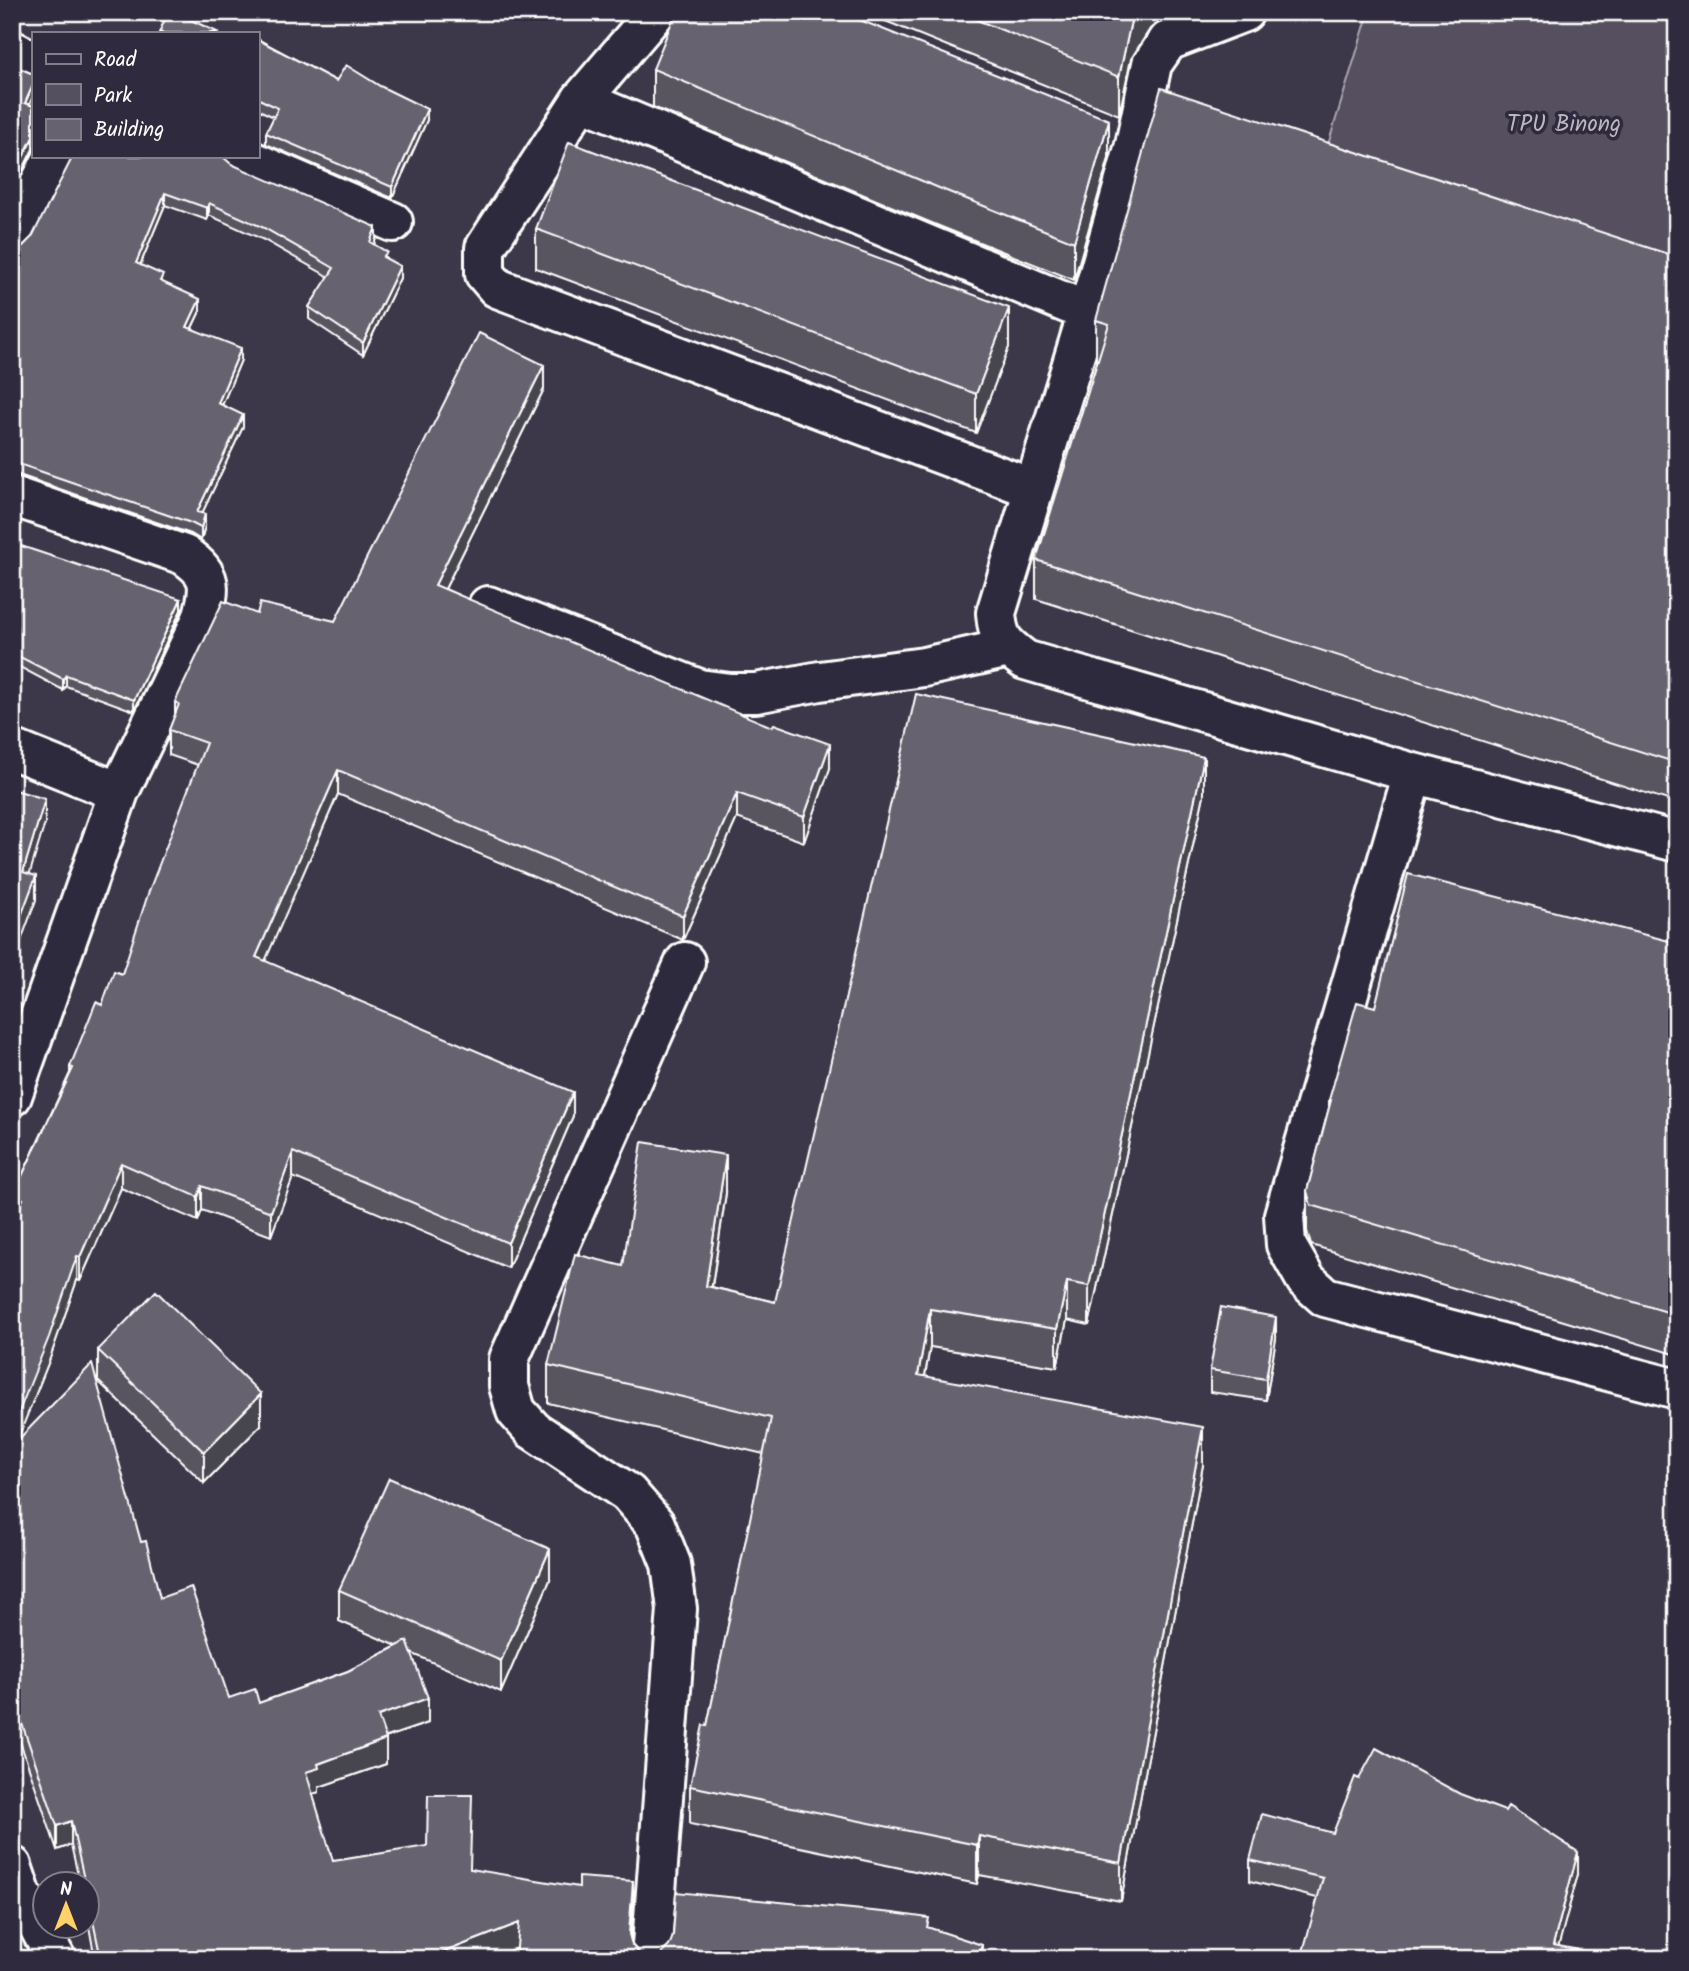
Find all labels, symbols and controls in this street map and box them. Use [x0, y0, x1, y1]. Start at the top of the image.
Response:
legend [32, 32, 259, 158]
text: Road [94, 44, 137, 77]
text: Park [94, 80, 132, 113]
park label: TPU Binong [1507, 107, 1621, 143]
text: Building [94, 114, 164, 147]
north arrow [32, 1870, 102, 1940]
text: N [60, 1875, 72, 1905]

